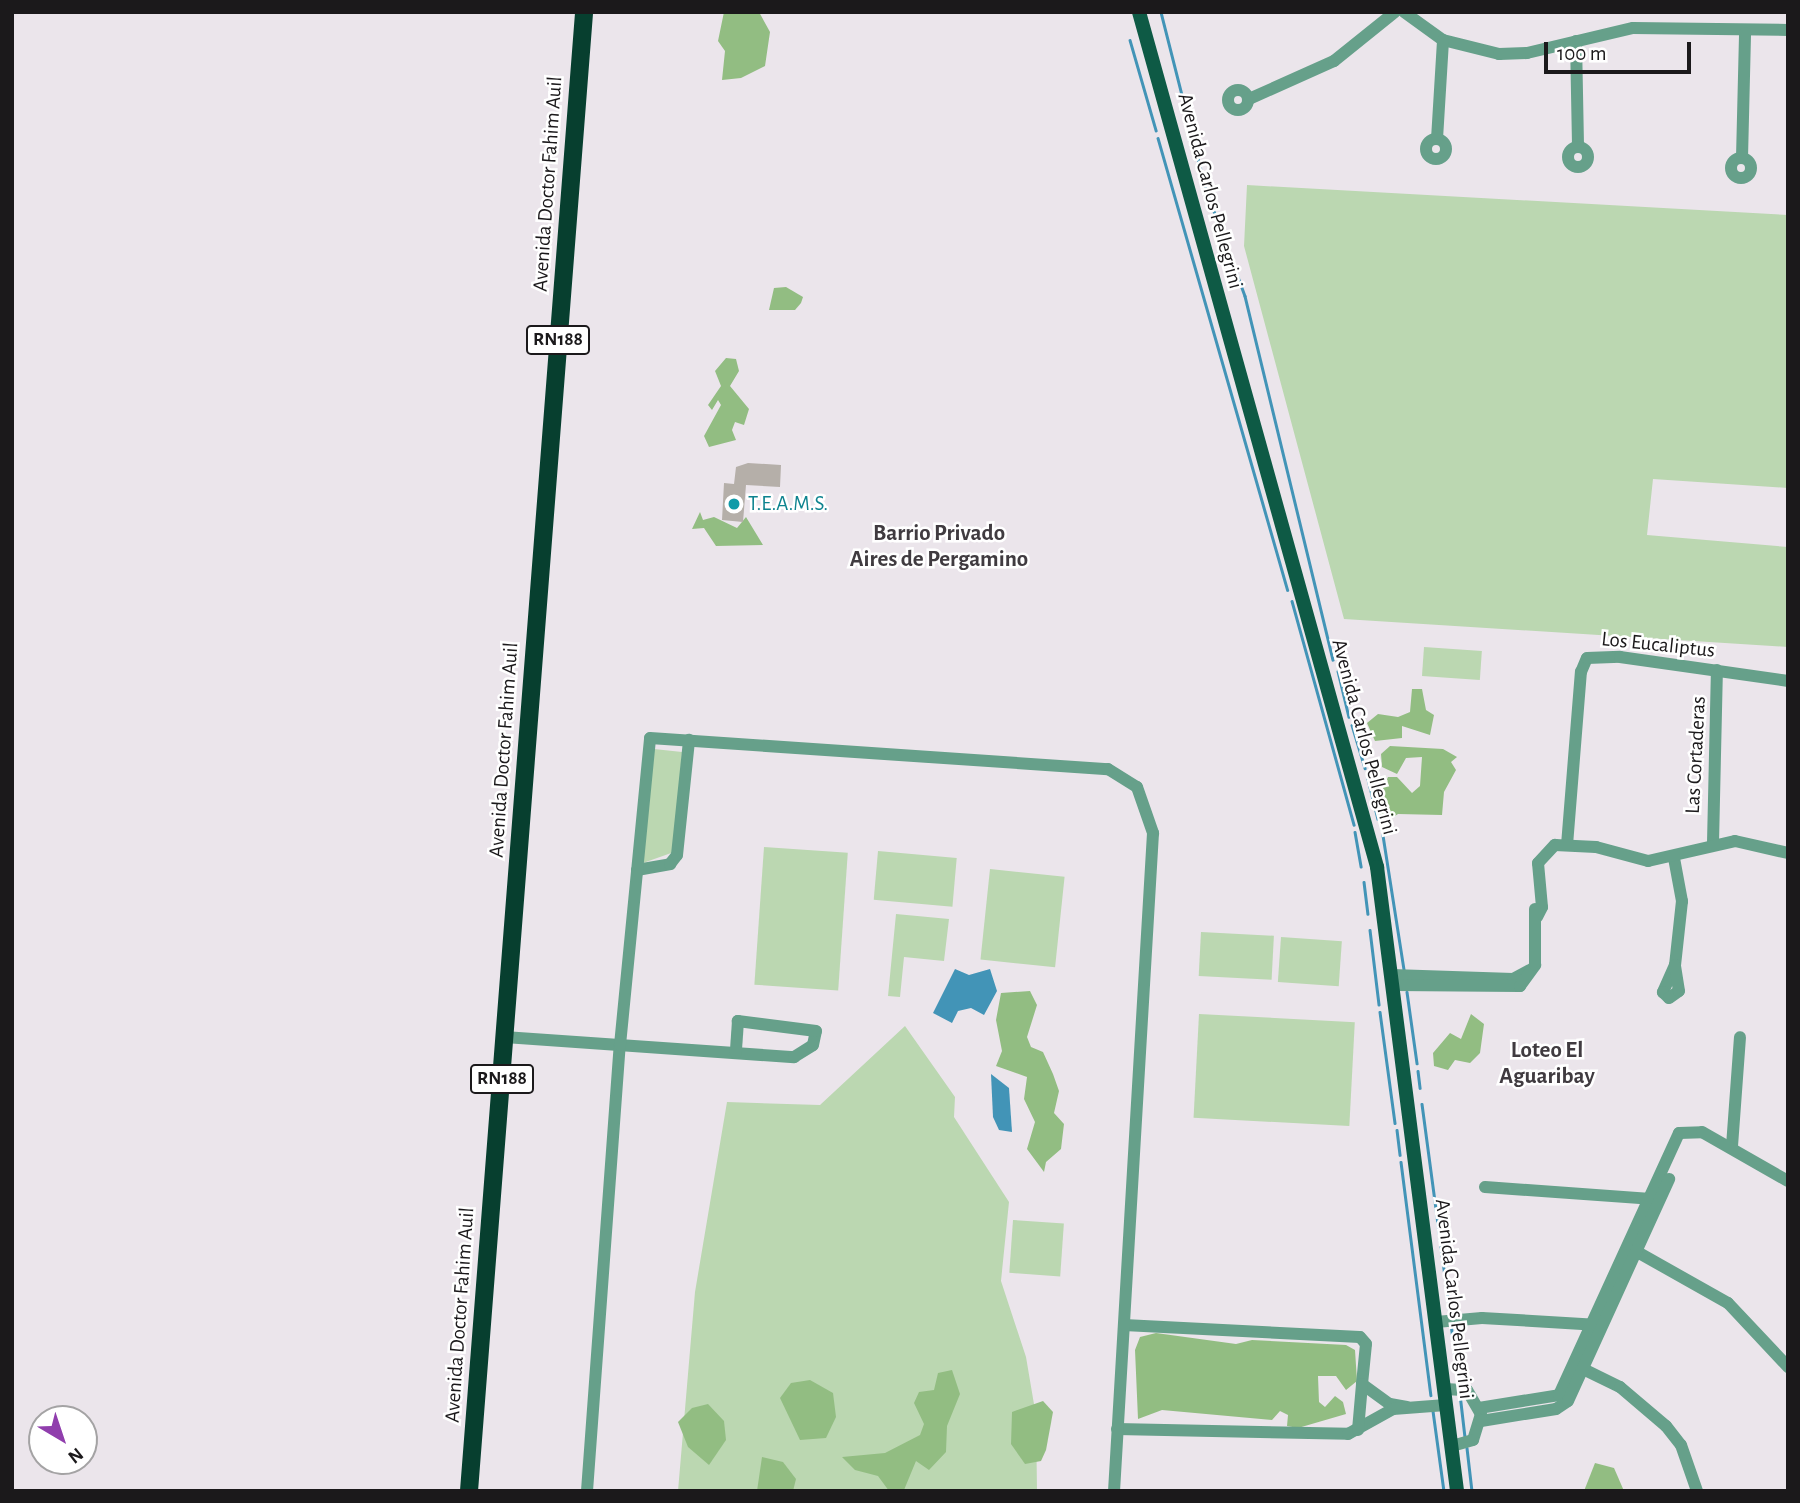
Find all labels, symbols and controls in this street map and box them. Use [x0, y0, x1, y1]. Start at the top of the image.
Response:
scale bar [1548, 28, 1695, 72]
text: 100 m [1557, 43, 1607, 64]
street label: Avenida Doctor Fahim Auil [528, 75, 568, 293]
street label: Avenida Carlos Pellegrini [1172, 90, 1248, 292]
road number: RN188 [525, 324, 591, 356]
place label: T.E.A.M.S. [748, 491, 828, 517]
marker: T.E.A.M.S. [726, 496, 742, 512]
district label: Barrio Privado Aires de Pergamino [850, 520, 1028, 574]
street label: Los Eucaliptus [1600, 627, 1716, 663]
street label: Avenida Carlos Pellegrini [1326, 636, 1402, 838]
street label: Avenida Doctor Fahim Auil [484, 641, 524, 859]
street label: Las Cortaderas [1680, 695, 1712, 815]
district label: Loteo El Aguaribay [1499, 1037, 1595, 1091]
road number: RN188 [469, 1064, 535, 1094]
street label: Avenida Carlos Pellegrini [1429, 1197, 1479, 1401]
street label: Avenida Doctor Fahim Auil [440, 1206, 480, 1424]
north arrow [28, 1405, 98, 1475]
text: N [64, 1444, 86, 1467]

